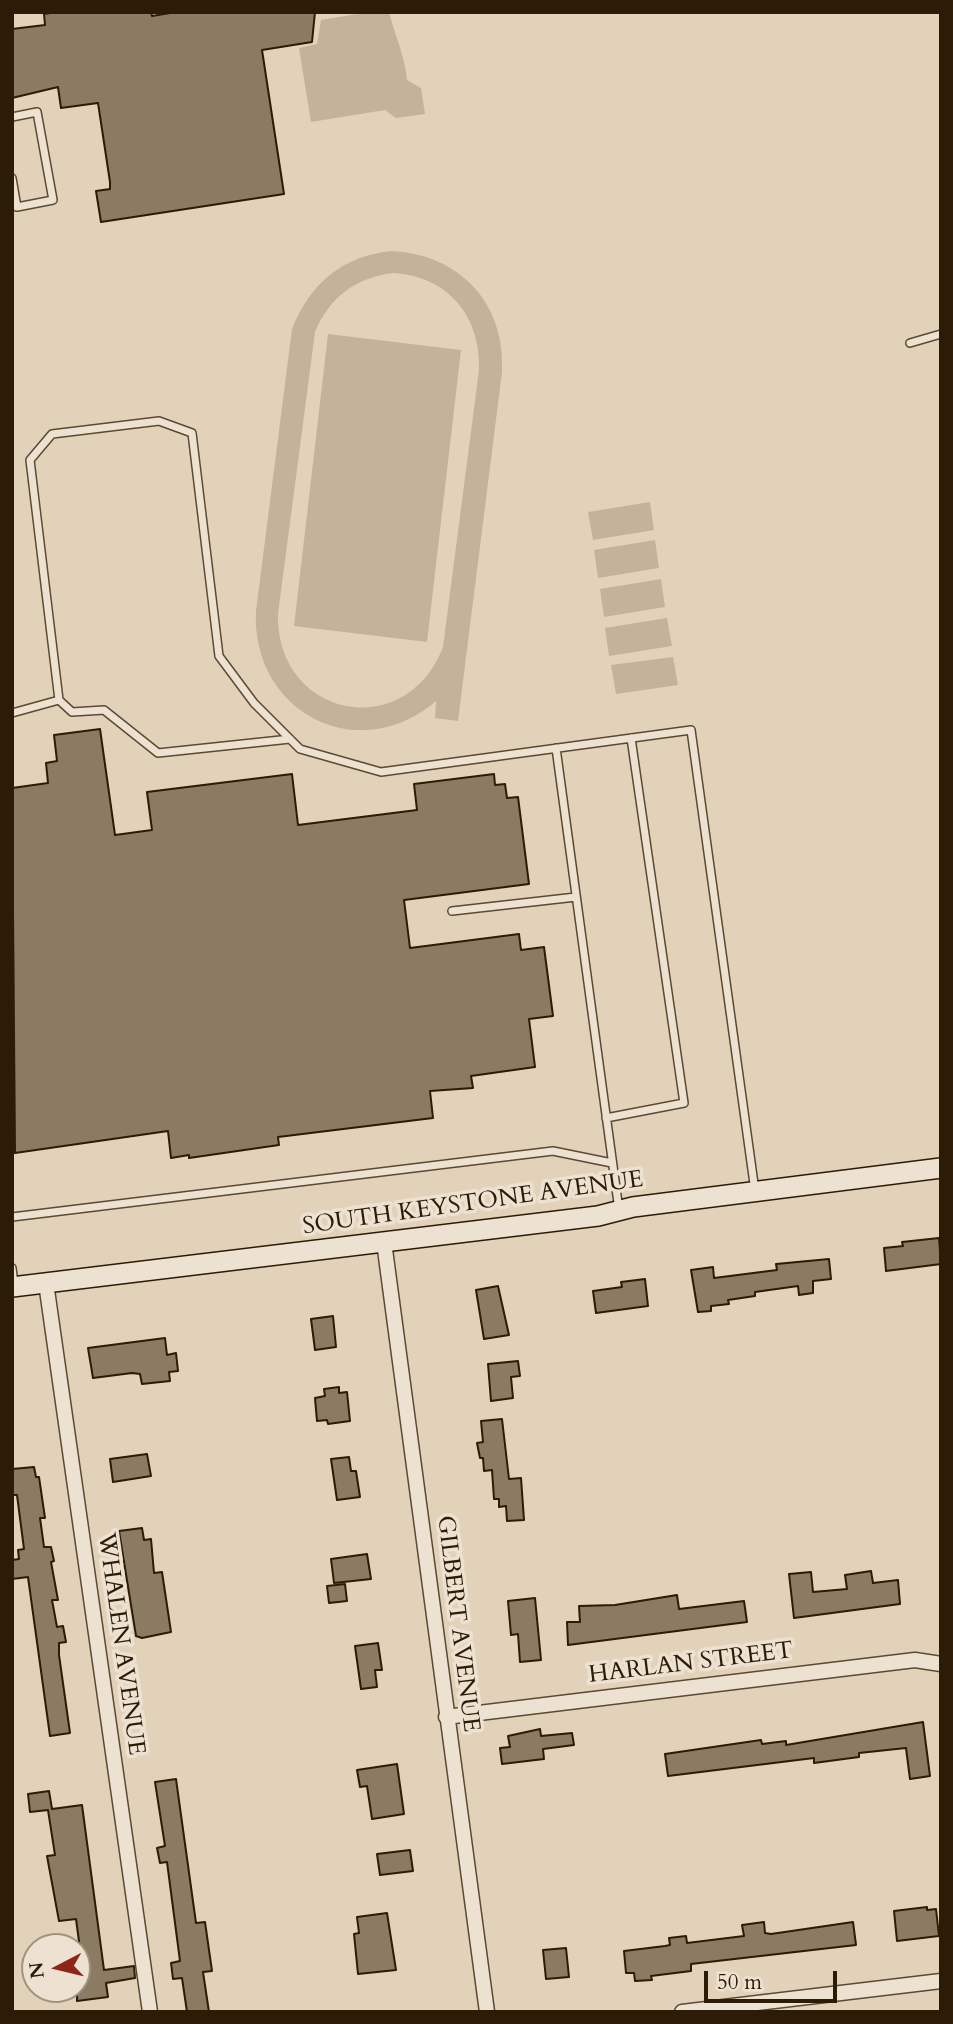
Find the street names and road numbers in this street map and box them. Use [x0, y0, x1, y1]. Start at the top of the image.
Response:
street label: SOUTH KEYSTONE AVENUE [301, 1166, 645, 1242]
street label: GILBERT AVENUE [429, 1514, 485, 1734]
street label: WHALEN AVENUE [90, 1531, 150, 1757]
street label: HARLAN STREET [587, 1637, 795, 1691]

